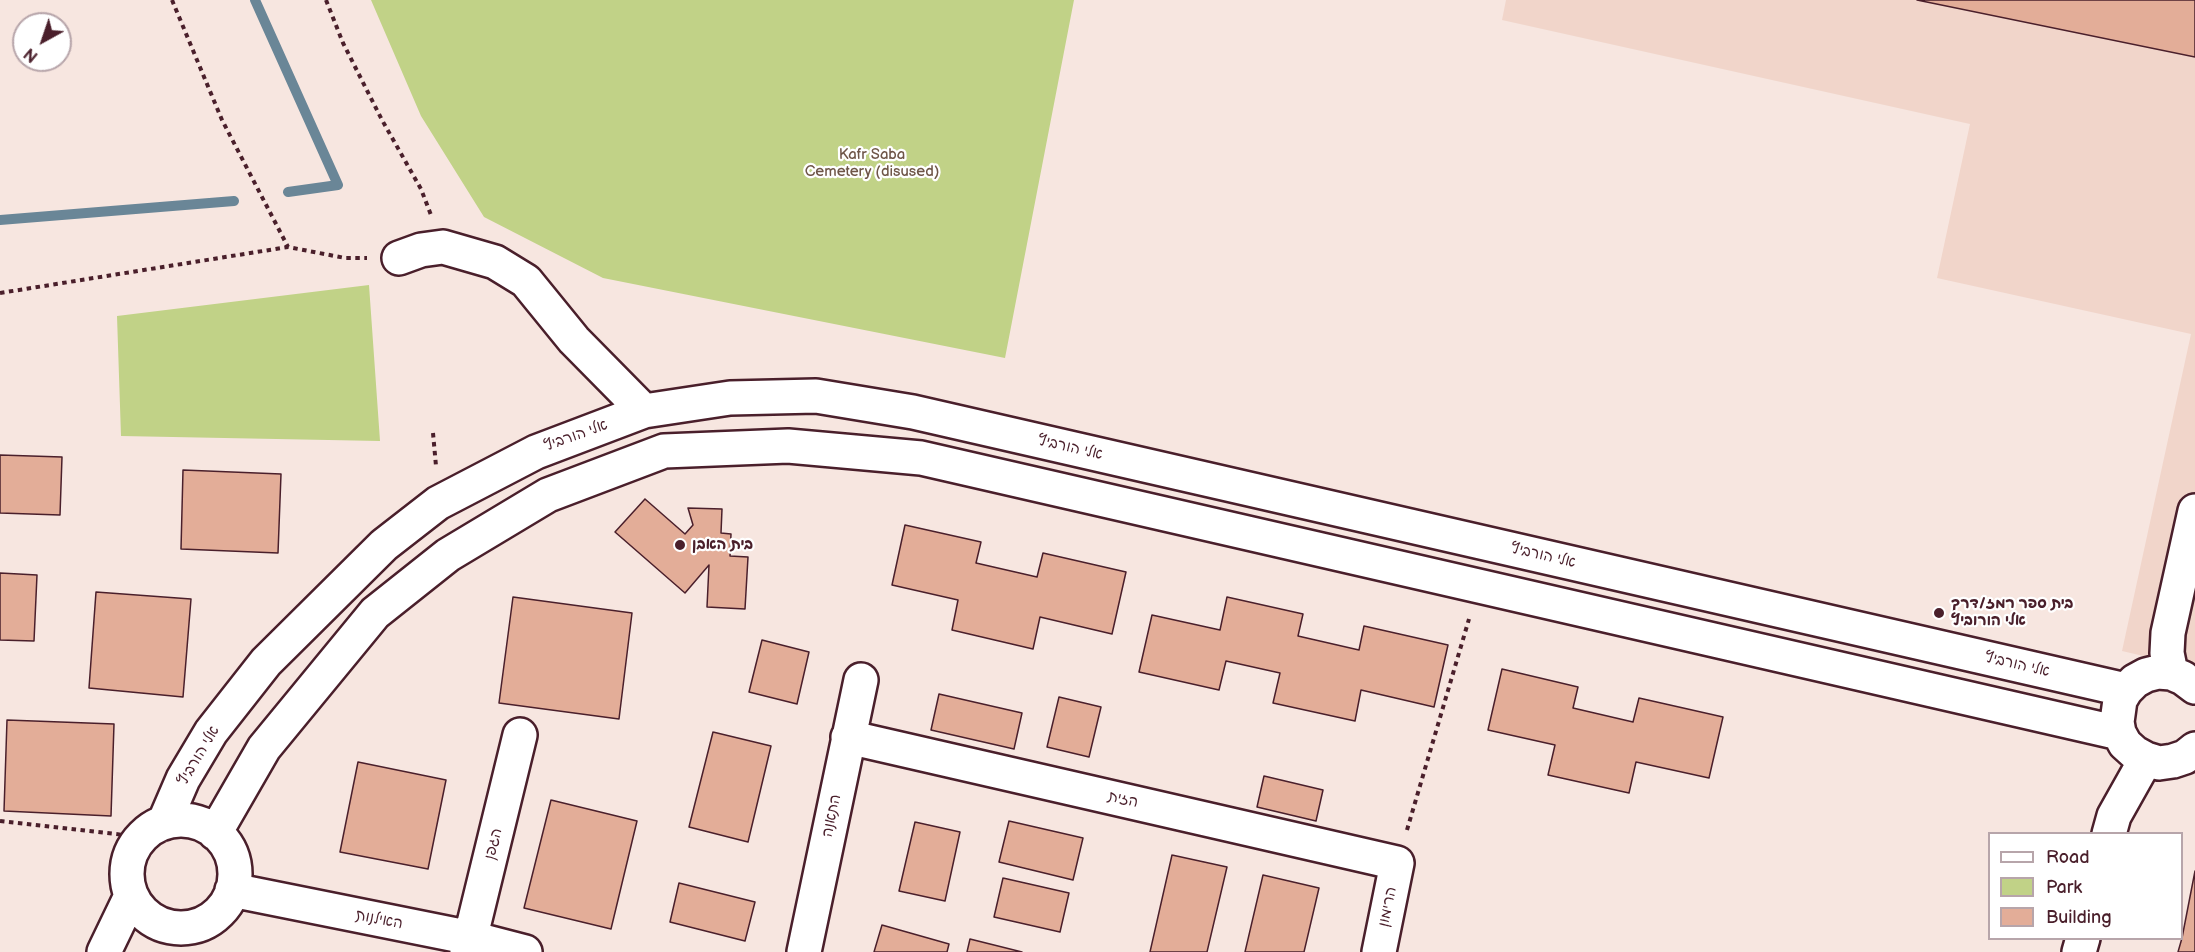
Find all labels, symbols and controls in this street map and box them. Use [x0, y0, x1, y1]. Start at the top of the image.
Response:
north arrow [12, 12, 72, 72]
text: N [21, 43, 42, 66]
park label: Kafr Saba Cemetery (disused) [805, 146, 939, 181]
street label: אלי הורביץ [542, 416, 610, 456]
street label: אלי הורביץ [1036, 432, 1104, 464]
place label: בית האבן [692, 536, 753, 554]
marker: בית האבן [673, 538, 687, 552]
street label: אלי הורביץ [1509, 540, 1577, 572]
place label: בית ספר רמז/דרך אלי הורוביץ [1951, 595, 2074, 630]
marker: בית ספר רמז/דרך אלי הורוביץ [1932, 606, 1946, 620]
street label: אלי הורביץ [1983, 649, 2051, 681]
street label: אלי הורביץ [174, 723, 224, 789]
street label: הזית [1106, 788, 1140, 812]
street label: התאנה [819, 793, 845, 839]
street label: הגפן [481, 826, 507, 862]
legend [1988, 832, 2183, 940]
text: Road [2046, 847, 2090, 868]
text: Park [2046, 877, 2082, 898]
street label: הרימון [1375, 885, 1401, 929]
street label: האילנות [354, 907, 404, 933]
text: Building [2046, 907, 2112, 928]

